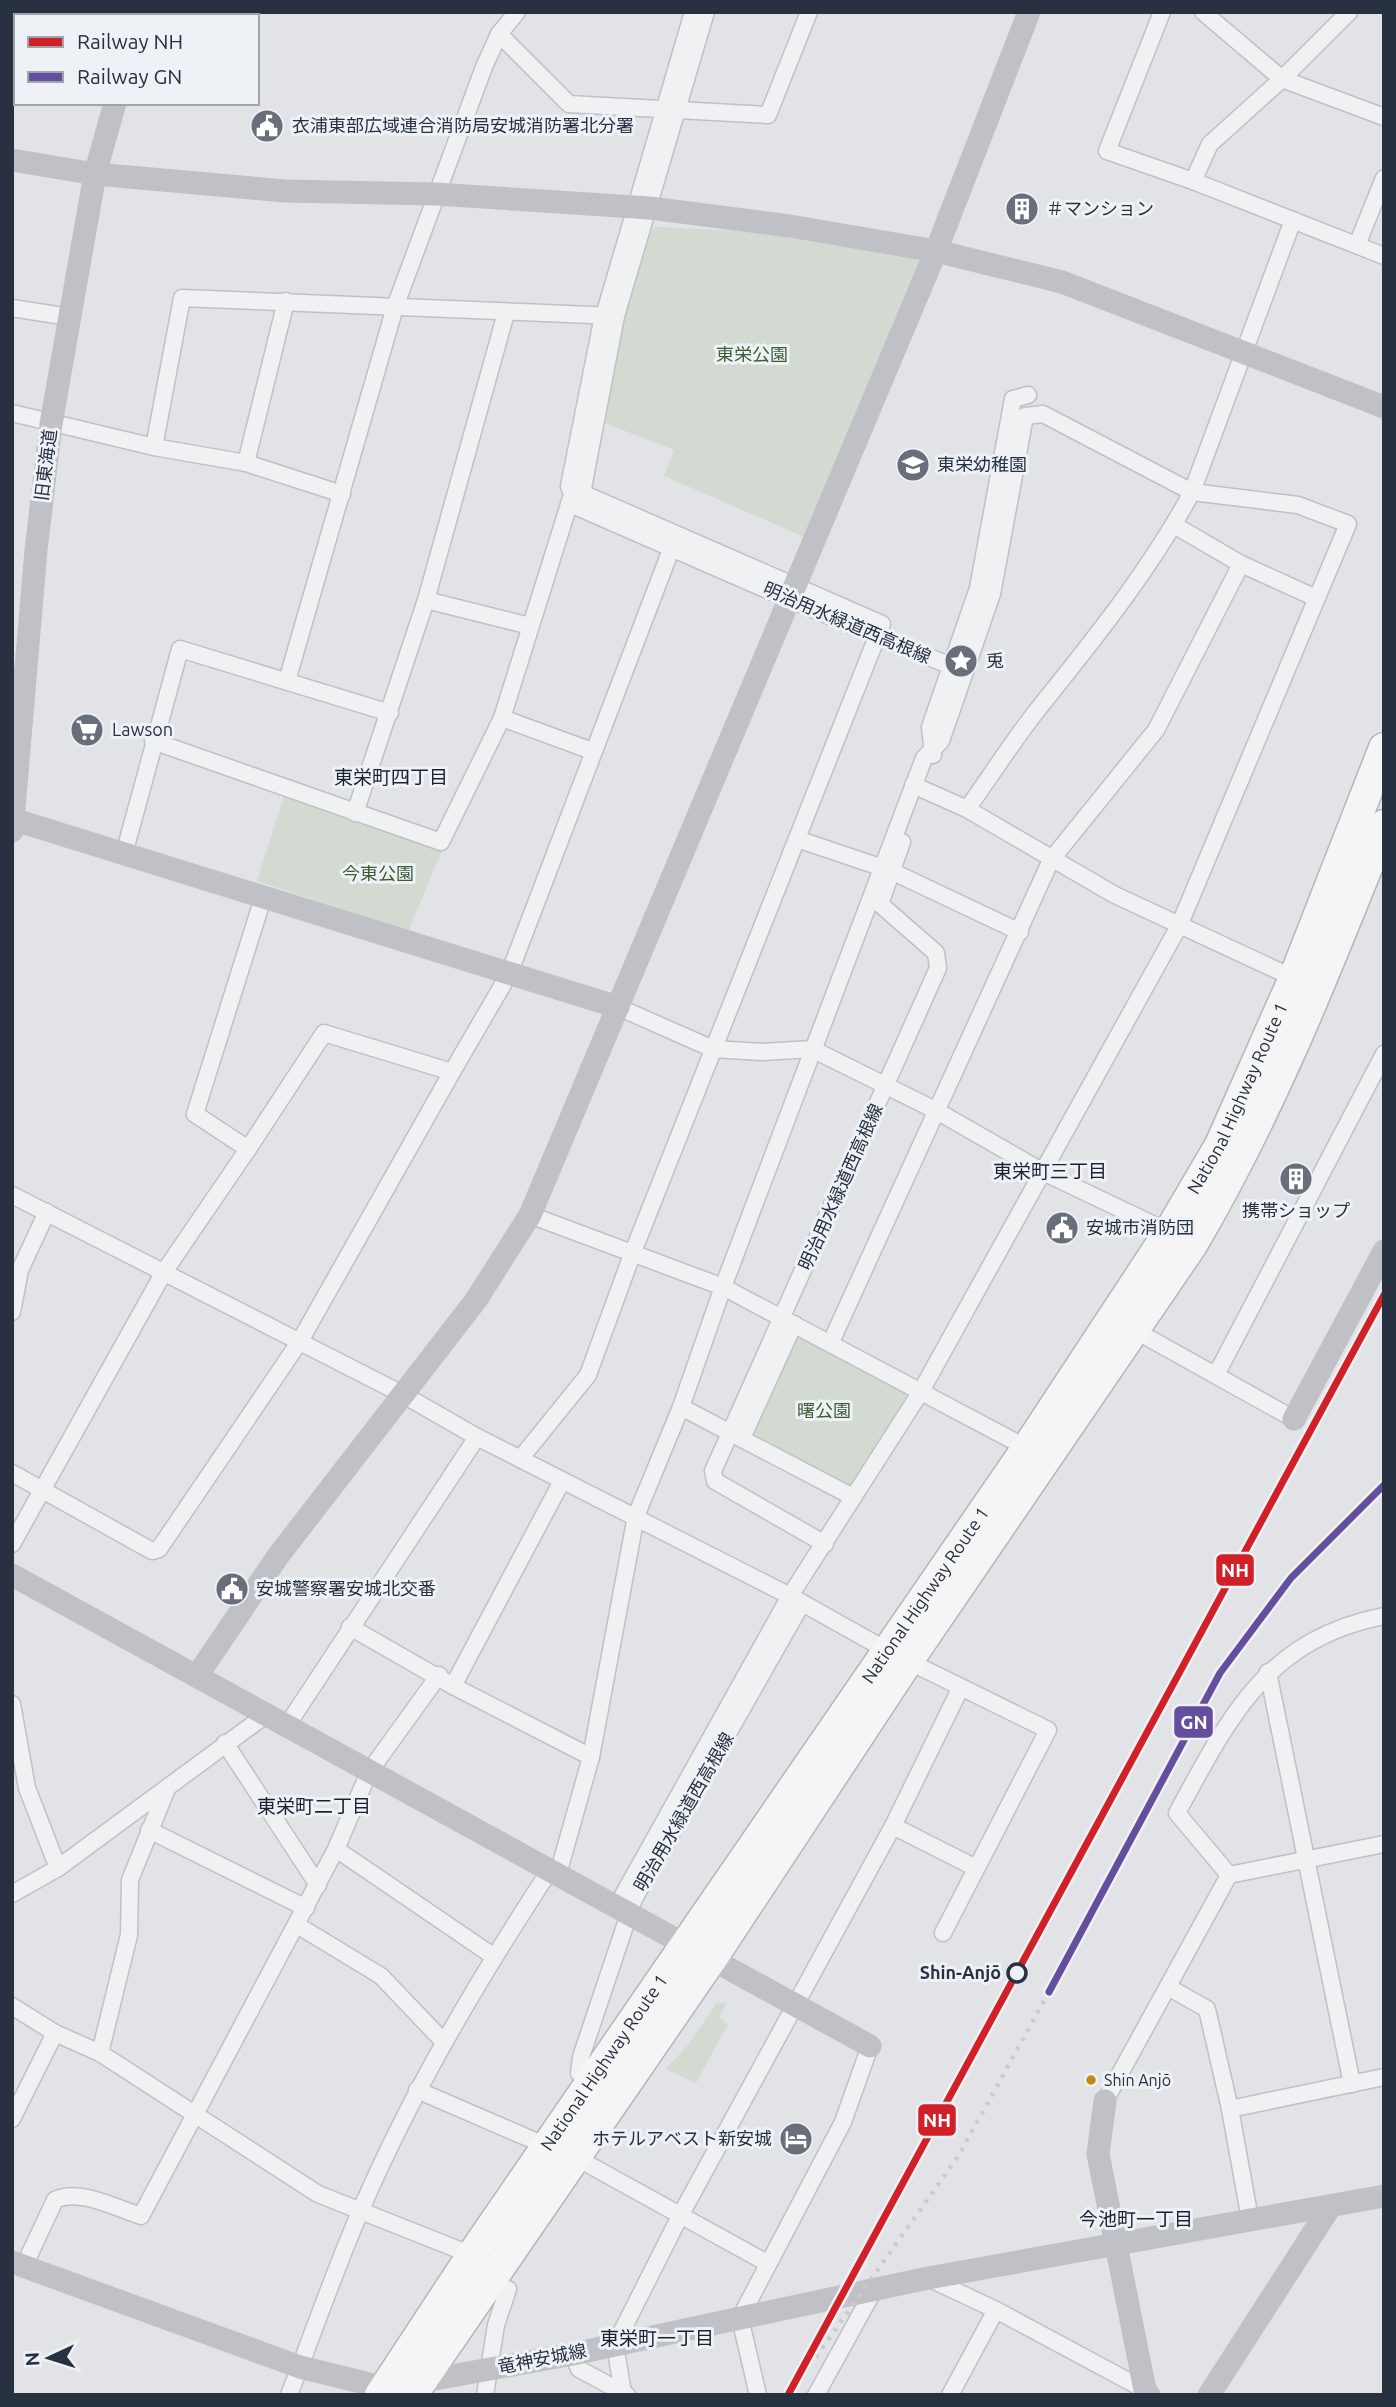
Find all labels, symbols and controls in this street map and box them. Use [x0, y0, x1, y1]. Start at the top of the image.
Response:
legend [14, 14, 259, 105]
text: Railway NH [77, 29, 183, 53]
text: Railway GN [77, 64, 182, 88]
public building icon: 衣浦東部広域連合消防局安城消防署北分署 [248, 107, 286, 145]
place label: 衣浦東部広域連合消防局安城消防署北分署 [292, 115, 634, 135]
building icon: ＃マンション [1003, 190, 1041, 228]
place label: ＃マンション [1046, 198, 1154, 218]
park label: 東栄公園 [716, 344, 788, 364]
street label: 旧東海道 [31, 428, 59, 502]
school or university icon: 東栄幼稚園 [894, 446, 932, 484]
place label: 東栄幼稚園 [937, 454, 1027, 474]
street label: 明治用水緑道西高根線 [761, 578, 934, 666]
place icon: 兎 [942, 642, 980, 680]
place label: 兎 [986, 650, 1004, 670]
supermarket icon: Lawson [68, 711, 106, 749]
place label: Lawson [112, 719, 173, 739]
district label: 東栄町四丁目 [334, 766, 448, 788]
park label: 今東公園 [342, 863, 414, 883]
street label: National Highway Route 1 [1183, 999, 1291, 1197]
street label: 明治用水緑道西高根線 [794, 1100, 886, 1273]
district label: 東栄町三丁目 [993, 1160, 1107, 1182]
building icon: 携帯ショップ [1277, 1160, 1315, 1198]
place label: 携帯ショップ [1242, 1200, 1350, 1220]
public building icon: 安城市消防団 [1043, 1209, 1081, 1247]
place label: 安城市消防団 [1086, 1217, 1194, 1237]
park label: 曙公園 [797, 1400, 851, 1420]
street label: National Highway Route 1 [857, 1503, 992, 1687]
line badge: NH [1215, 1553, 1255, 1587]
text: NH [1221, 1559, 1249, 1581]
public building icon: 安城警察署安城北交番 [213, 1570, 251, 1608]
place label: 安城警察署安城北交番 [256, 1578, 436, 1598]
line badge: GN [1173, 1705, 1214, 1739]
text: GN [1180, 1711, 1208, 1733]
street label: 明治用水緑道西高根線 [629, 1729, 737, 1894]
district label: 東栄町二丁目 [257, 1795, 371, 1817]
place label: Shin-Anjō [920, 1962, 1001, 1982]
marker: Shin-Anjō [1007, 1963, 1027, 1983]
street label: National Highway Route 1 [536, 1970, 671, 2154]
place label: Shin Anjō [1104, 2071, 1171, 2089]
marker: Shin Anjō [1084, 2073, 1098, 2087]
line badge: NH [917, 2103, 957, 2137]
text: NH [923, 2109, 951, 2131]
hotel icon: ホテルアベスト新安城 [777, 2120, 815, 2158]
place label: ホテルアベスト新安城 [592, 2128, 772, 2148]
district label: 今池町一丁目 [1079, 2208, 1193, 2230]
north arrow [14, 2323, 84, 2393]
district label: 東栄町一丁目 [600, 2327, 714, 2349]
street label: 竜神安城線 [496, 2340, 588, 2376]
text: N [21, 2351, 44, 2367]

